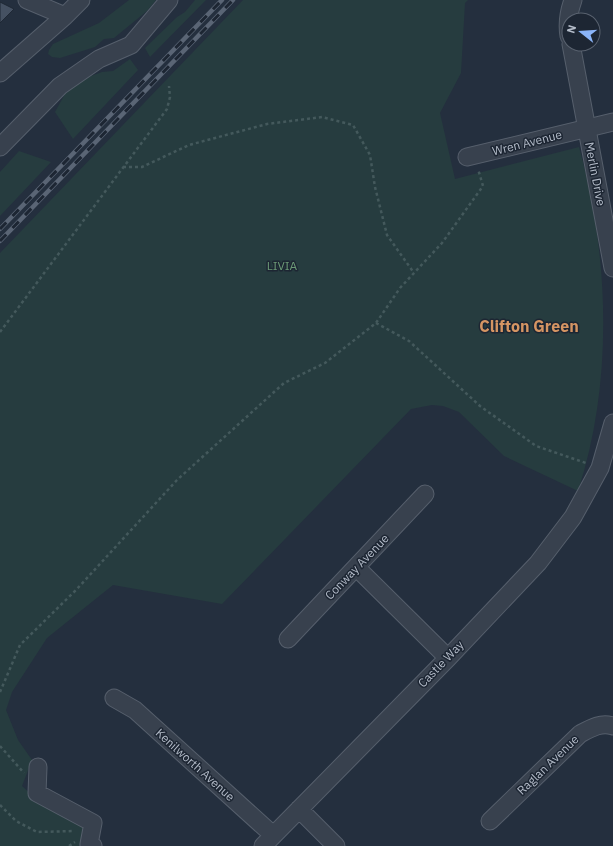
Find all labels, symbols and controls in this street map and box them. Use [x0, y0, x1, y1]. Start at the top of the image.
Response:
north arrow [561, 12, 601, 52]
text: N [564, 23, 579, 35]
street label: Wren Avenue [491, 127, 564, 158]
street label: Merlin Drive [582, 141, 609, 207]
park label: LIVIA [267, 258, 298, 273]
district label: Clifton Green [479, 316, 579, 336]
street label: Conway Avenue [322, 530, 392, 603]
street label: Castle Way [415, 637, 467, 690]
street label: Kenilworth Avenue [153, 725, 238, 804]
street label: Raglan Avenue [514, 731, 582, 798]

